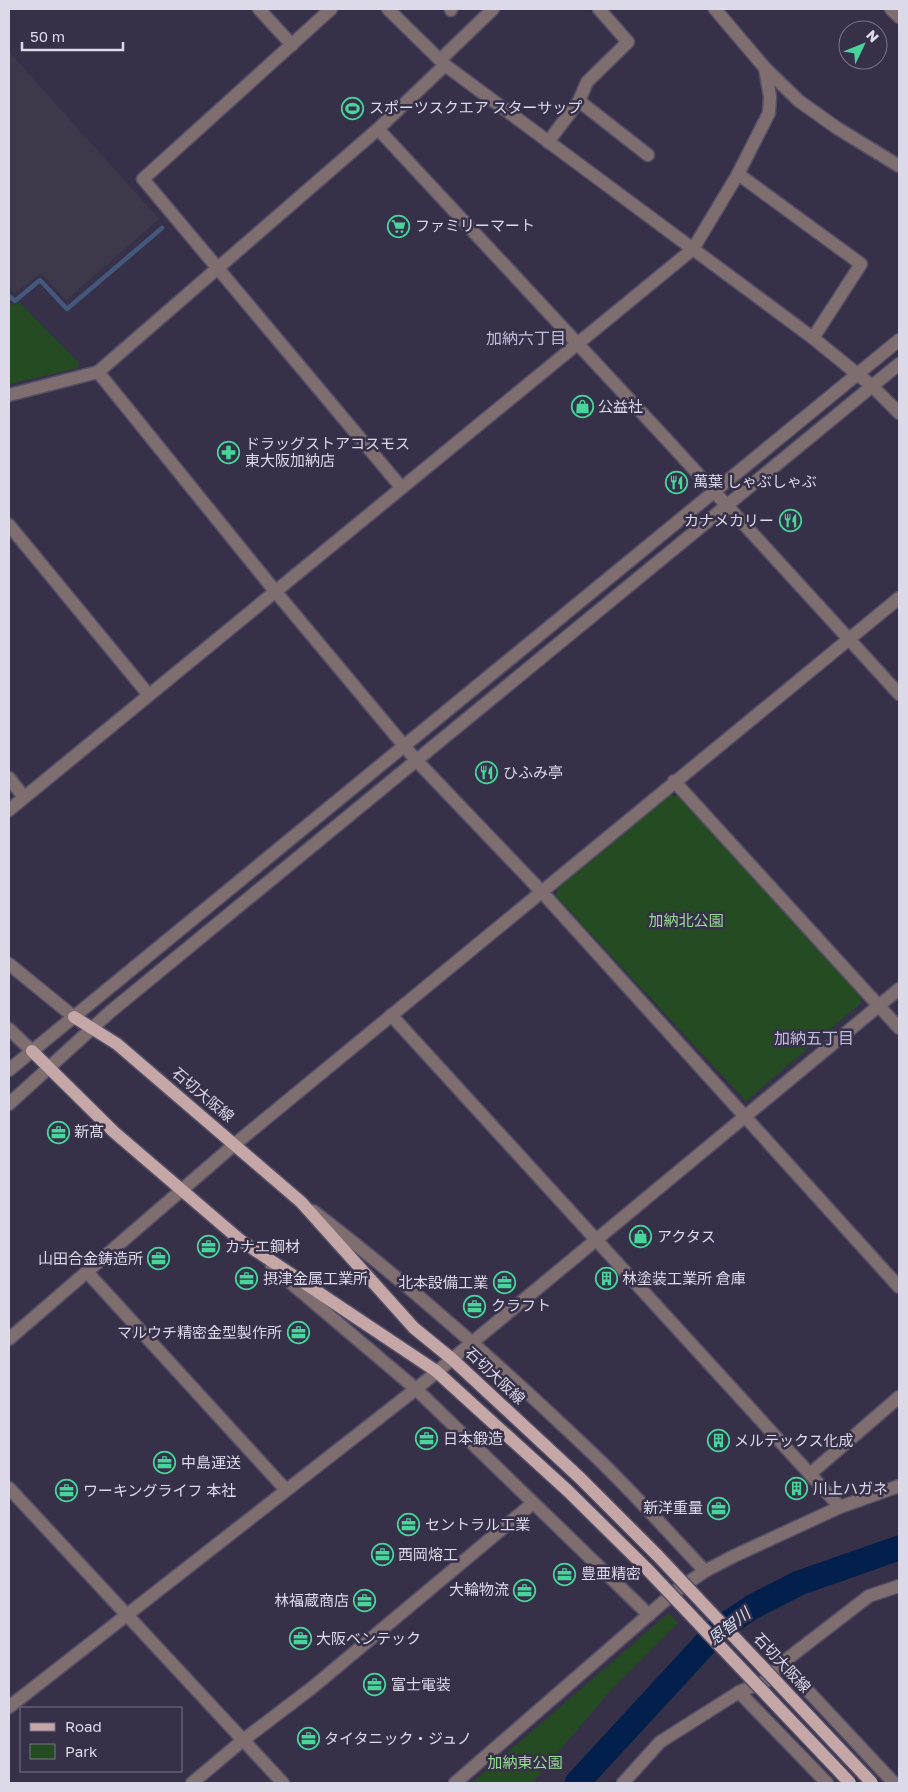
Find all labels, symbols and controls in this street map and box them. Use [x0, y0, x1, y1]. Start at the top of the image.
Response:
scale bar [22, 20, 124, 52]
north arrow [838, 20, 888, 70]
text: N [863, 26, 883, 45]
text: 50 m [30, 27, 65, 45]
sports icon: スポーツスクエア スターサップ [341, 96, 365, 120]
place label: スポーツスクエア スターサップ [369, 98, 582, 116]
supermarket icon: ファミリーマート [387, 214, 411, 238]
place label: ファミリーマート [415, 216, 535, 234]
district label: 加納六丁目 [486, 328, 566, 348]
shop icon: 公益社 [570, 395, 594, 419]
place label: 公益社 [598, 397, 643, 415]
place label: ドラッグストアコスモス 東大阪加納店 [245, 434, 410, 469]
pharmacy icon: ドラッグストアコスモス 東大阪加納店 [217, 441, 241, 465]
restaurant icon: 萬葉 しゃぶしゃぶ [665, 470, 689, 494]
place label: 萬葉 しゃぶしゃぶ [693, 472, 817, 490]
restaurant icon: カナメカリー [778, 509, 802, 533]
place label: カナメカリー [684, 511, 774, 529]
restaurant icon: ひふみ亭 [475, 761, 499, 785]
place label: ひふみ亭 [503, 763, 563, 781]
park label: 加納北公園 [648, 911, 724, 929]
district label: 加納五丁目 [774, 1028, 854, 1048]
street label: 石切大阪線 [169, 1063, 238, 1125]
office icon: 新髙 [46, 1120, 70, 1144]
place label: 新髙 [74, 1122, 104, 1140]
shop icon: アクタス [629, 1225, 653, 1249]
place label: アクタス [657, 1227, 716, 1245]
office icon: カナエ鋼材 [197, 1235, 221, 1259]
place label: カナエ鋼材 [225, 1237, 300, 1255]
office icon: 山田合金鋳造所 [147, 1247, 171, 1271]
place label: 山田合金鋳造所 [38, 1249, 143, 1267]
office icon: 摂津金属工業所 [235, 1267, 259, 1291]
building icon: 林塗装工業所 倉庫 [594, 1267, 618, 1291]
place label: 摂津金属工業所 [263, 1269, 368, 1287]
place label: 林塗装工業所 倉庫 [622, 1269, 746, 1287]
office icon: 北本設備工業 [492, 1271, 516, 1295]
place label: 北本設備工業 [398, 1273, 488, 1291]
office icon: クラフト [463, 1294, 487, 1318]
place label: クラフト [491, 1296, 551, 1314]
office icon: マルウチ精密金型製作所 [286, 1321, 310, 1345]
place label: マルウチ精密金型製作所 [117, 1323, 282, 1341]
street label: 石切大阪線 [462, 1343, 529, 1407]
office icon: 日本鍛造 [415, 1427, 439, 1451]
place label: 日本鍛造 [443, 1429, 503, 1447]
building icon: メルテックス化成 [706, 1429, 730, 1453]
place label: メルテックス化成 [734, 1431, 854, 1449]
office icon: 中島運送 [153, 1451, 177, 1475]
place label: 中島運送 [181, 1453, 241, 1471]
building icon: 川上ハガネ [785, 1477, 809, 1501]
office icon: ワーキングライフ 本社 [55, 1479, 79, 1503]
place label: 川上ハガネ [813, 1479, 888, 1497]
place label: ワーキングライフ 本社 [83, 1481, 236, 1499]
office icon: 新洋重量 [707, 1496, 731, 1520]
place label: 新洋重量 [643, 1498, 703, 1516]
office icon: セントラル工業 [397, 1513, 421, 1537]
place label: セントラル工業 [425, 1515, 530, 1533]
office icon: 西岡熔工 [370, 1543, 394, 1567]
place label: 西岡熔工 [398, 1545, 458, 1563]
office icon: 豊亜精密 [553, 1562, 577, 1586]
place label: 豊亜精密 [581, 1564, 641, 1582]
office icon: 大輪物流 [513, 1578, 537, 1602]
place label: 大輪物流 [449, 1580, 509, 1598]
office icon: 林福蔵商店 [353, 1589, 377, 1613]
place label: 林福蔵商店 [274, 1591, 349, 1609]
water label: 恩智川 [704, 1602, 756, 1649]
office icon: 大阪ベンテック [288, 1627, 312, 1651]
place label: 大阪ベンテック [316, 1629, 421, 1647]
street label: 石切大阪線 [751, 1629, 815, 1696]
office icon: 富士電装 [363, 1673, 387, 1697]
place label: 富士電装 [391, 1675, 451, 1693]
legend [20, 1707, 182, 1772]
text: Road [65, 1717, 102, 1735]
office icon: タイタニック・ジュノ [296, 1727, 320, 1751]
place label: タイタニック・ジュノ [324, 1729, 472, 1747]
text: Park [65, 1742, 98, 1760]
park label: 加納東公園 [487, 1753, 563, 1771]

